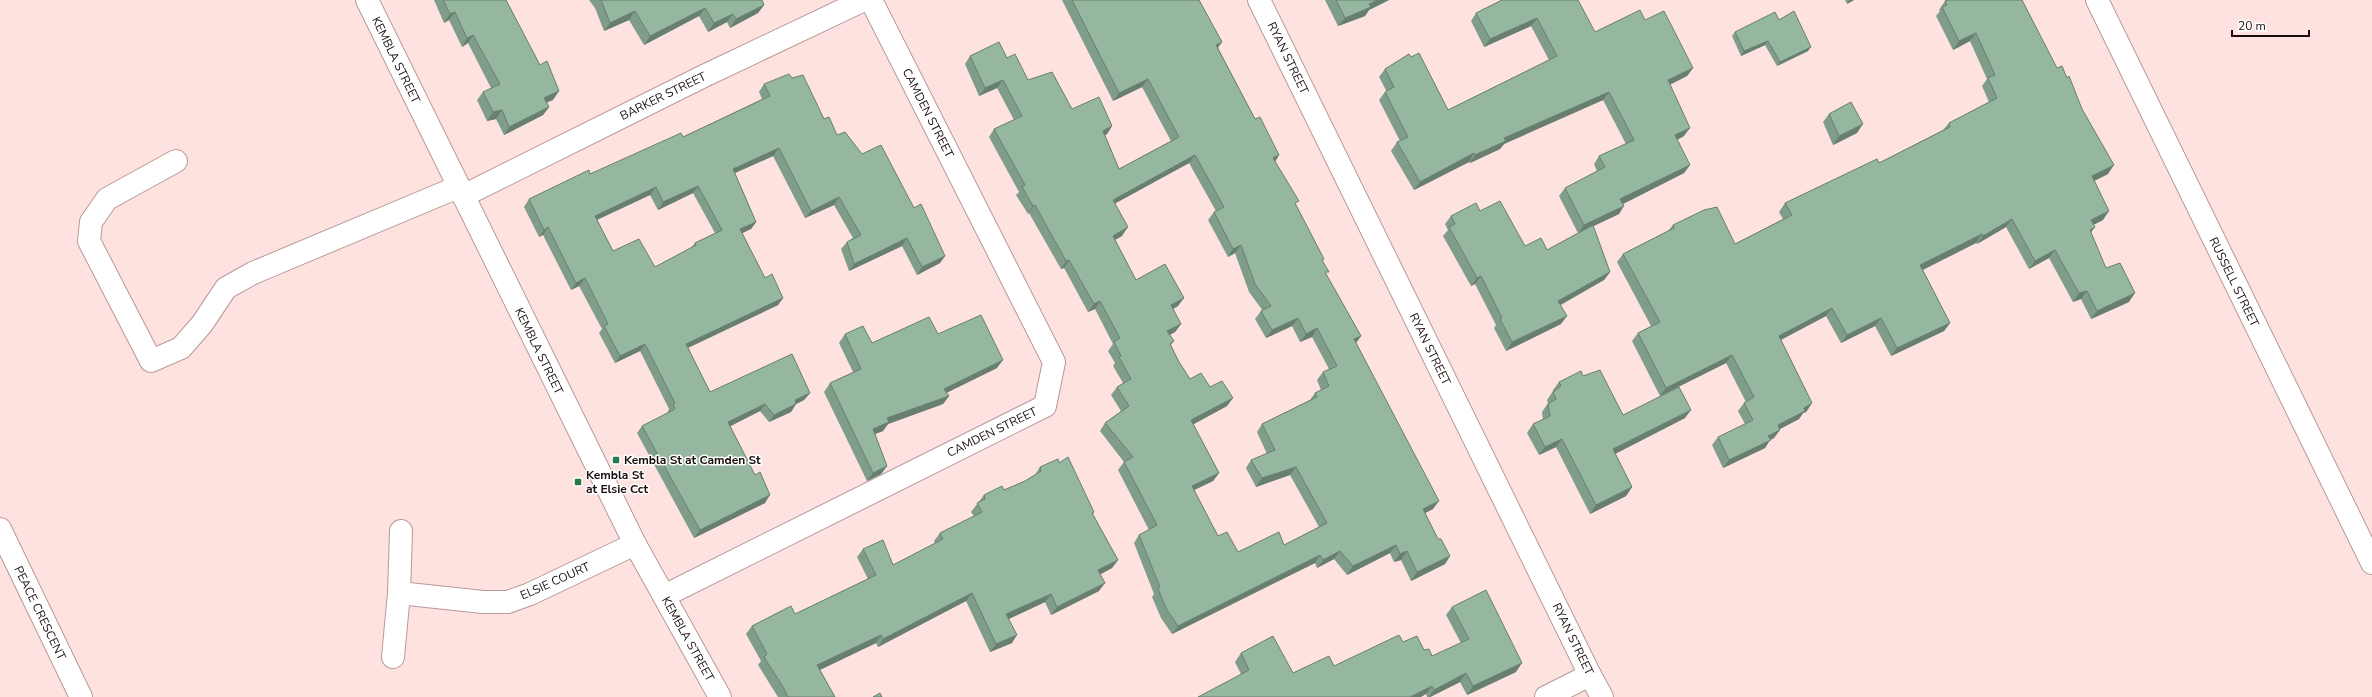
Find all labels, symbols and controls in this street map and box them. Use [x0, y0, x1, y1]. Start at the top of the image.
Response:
scale bar [2232, 12, 2309, 38]
street label: KEMBLA STREET [368, 14, 424, 107]
text: 20 m [2238, 18, 2266, 34]
street label: RYAN STREET [1264, 19, 1313, 97]
street label: CAMDEN STREET [899, 66, 958, 161]
street label: BARKER STREET [617, 68, 709, 124]
street label: RUSSELL STREET [2205, 234, 2263, 330]
street label: KEMBLA STREET [511, 305, 567, 398]
street label: RYAN STREET [1406, 310, 1455, 388]
street label: CAMDEN STREET [944, 403, 1040, 461]
place label: Kembla St at Camden St [624, 452, 761, 468]
marker: Kembla St at Camden St [611, 455, 621, 465]
place label: Kembla St at Elsie Cct [586, 467, 648, 497]
marker: Kembla St at Elsie Cct [573, 477, 583, 487]
street label: ELSIE COURT [518, 558, 593, 603]
street label: PEACE CRESCENT [10, 563, 70, 663]
street label: KEMBLA STREET [658, 594, 718, 685]
street label: RYAN STREET [1549, 600, 1598, 678]

